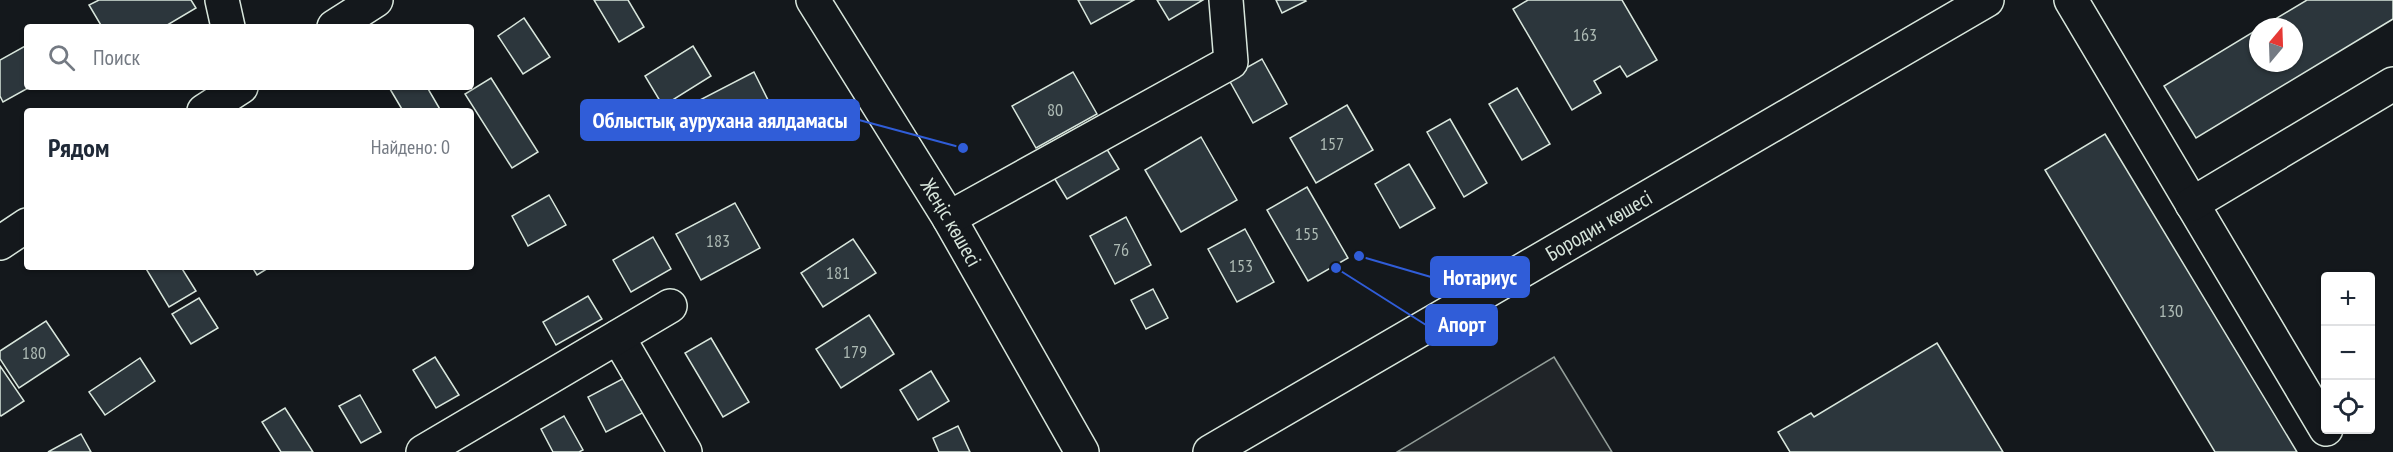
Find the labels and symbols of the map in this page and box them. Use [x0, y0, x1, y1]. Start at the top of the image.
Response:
north arrow [2249, 18, 2303, 72]
house number: 163 [1573, 23, 1597, 46]
house number: 80 [1047, 98, 1063, 121]
callout: Облыстық аурухана аялдамасы [581, 100, 859, 140]
text: Облыстық аурухана аялдамасы [593, 106, 847, 134]
house number: 157 [1320, 132, 1344, 155]
street label: Жеңіс көшесі [914, 173, 988, 271]
street label: Бородин көшесі [1541, 184, 1657, 267]
house number: 155 [1295, 222, 1319, 245]
house number: 183 [706, 229, 730, 252]
house number: 76 [1113, 238, 1129, 261]
house number: 153 [1229, 254, 1253, 277]
callout: Нотариус [1431, 257, 1529, 297]
house number: 181 [826, 261, 850, 284]
text: Нотариус [1443, 263, 1517, 291]
house number: 130 [2159, 299, 2183, 322]
callout: Апорт [1426, 305, 1497, 345]
text: Апорт [1437, 310, 1486, 338]
house number: 179 [843, 340, 867, 363]
house number: 180 [22, 341, 46, 364]

